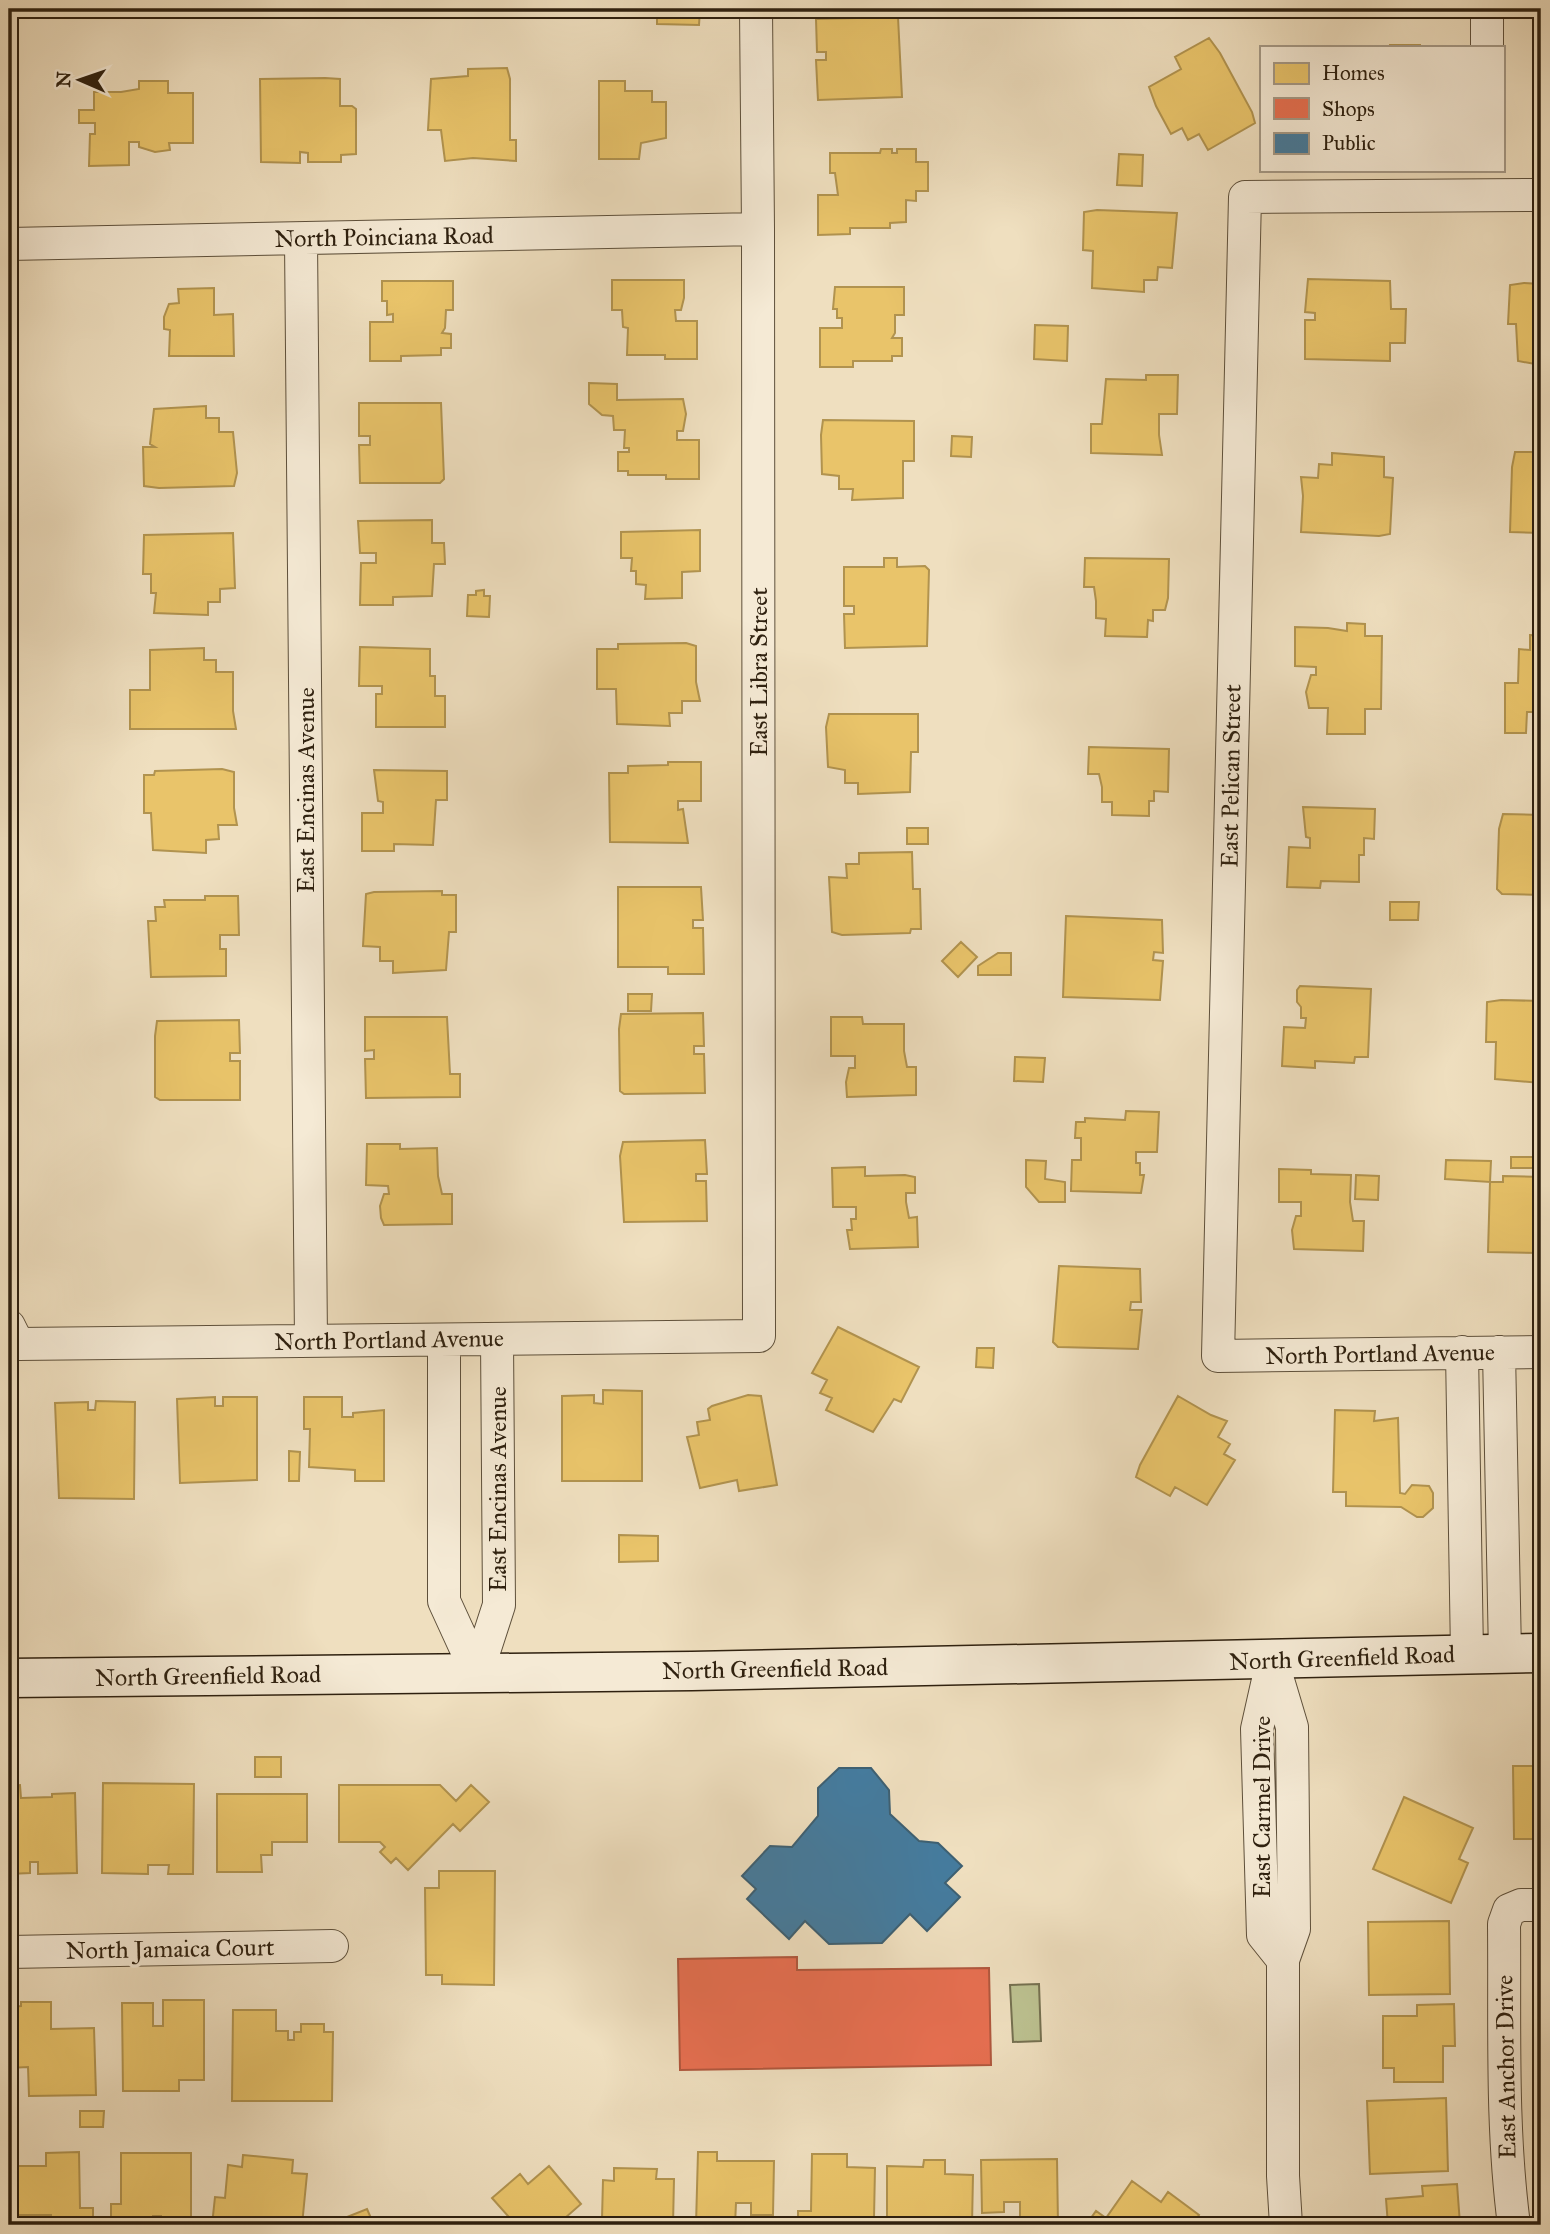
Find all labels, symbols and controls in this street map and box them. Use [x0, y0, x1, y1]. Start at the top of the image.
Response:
north arrow [46, 46, 116, 116]
legend [1260, 46, 1504, 172]
text: Homes [1322, 60, 1385, 86]
text: N [52, 71, 75, 88]
text: Shops [1322, 96, 1375, 122]
text: Public [1322, 130, 1376, 156]
street label: North Poinciana Road [274, 220, 494, 254]
street label: East Libra Street [744, 587, 774, 757]
street label: East Pelican Street [1214, 683, 1248, 868]
street label: East Encinas Avenue [291, 687, 321, 893]
street label: North Portland Avenue [274, 1323, 504, 1357]
street label: North Portland Avenue [1265, 1337, 1495, 1371]
street label: East Encinas Avenue [483, 1386, 513, 1592]
street label: North Greenfield Road [1228, 1639, 1456, 1677]
street label: North Greenfield Road [662, 1652, 888, 1686]
street label: North Greenfield Road [95, 1659, 321, 1693]
street label: East Carmel Drive [1247, 1716, 1277, 1898]
street label: North Jamaica Court [65, 1932, 275, 1966]
street label: East Anchor Drive [1489, 1975, 1523, 2159]

